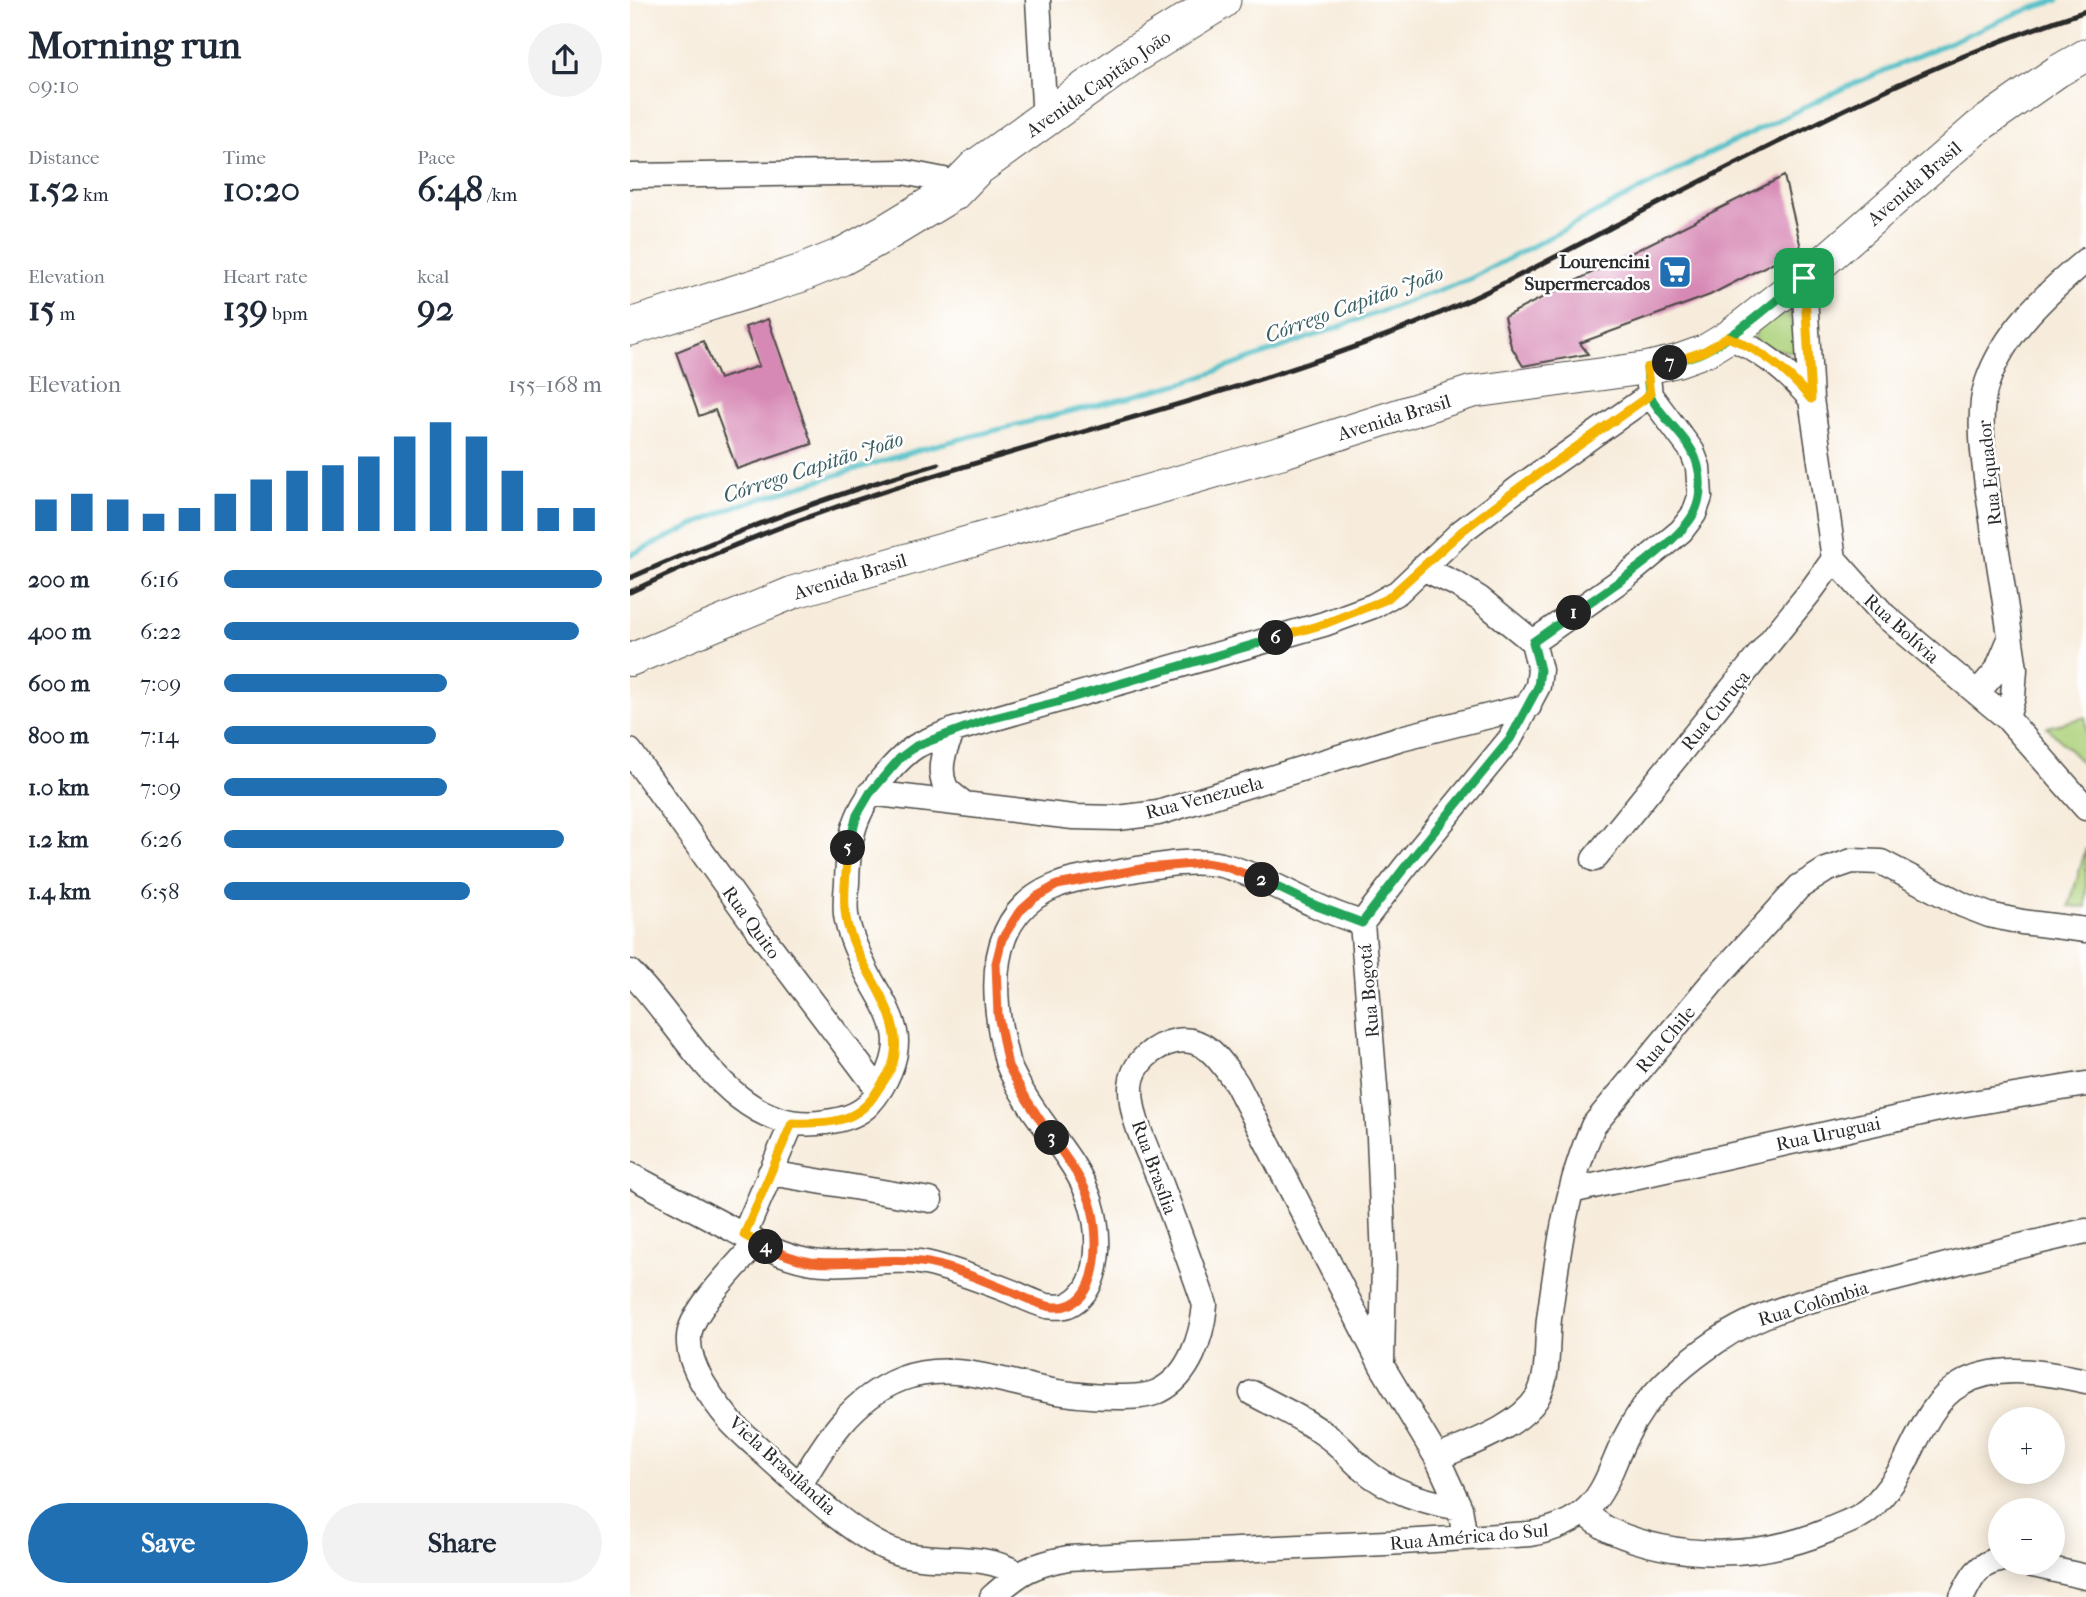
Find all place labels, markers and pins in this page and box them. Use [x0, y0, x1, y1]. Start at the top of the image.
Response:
pin [1774, 248, 1834, 308]
place label: Lourencini Supermercados [1524, 251, 1650, 295]
supermarket icon: Lourencini Supermercados [1656, 253, 1694, 291]
pin: 7 [1653, 346, 1688, 380]
pin: 1 [1556, 596, 1592, 630]
pin: 6 [1258, 620, 1294, 656]
pin: 5 [830, 830, 865, 866]
pin: 2 [1244, 862, 1280, 898]
pin: 3 [1034, 1120, 1070, 1156]
pin: 4 [748, 1230, 784, 1264]

